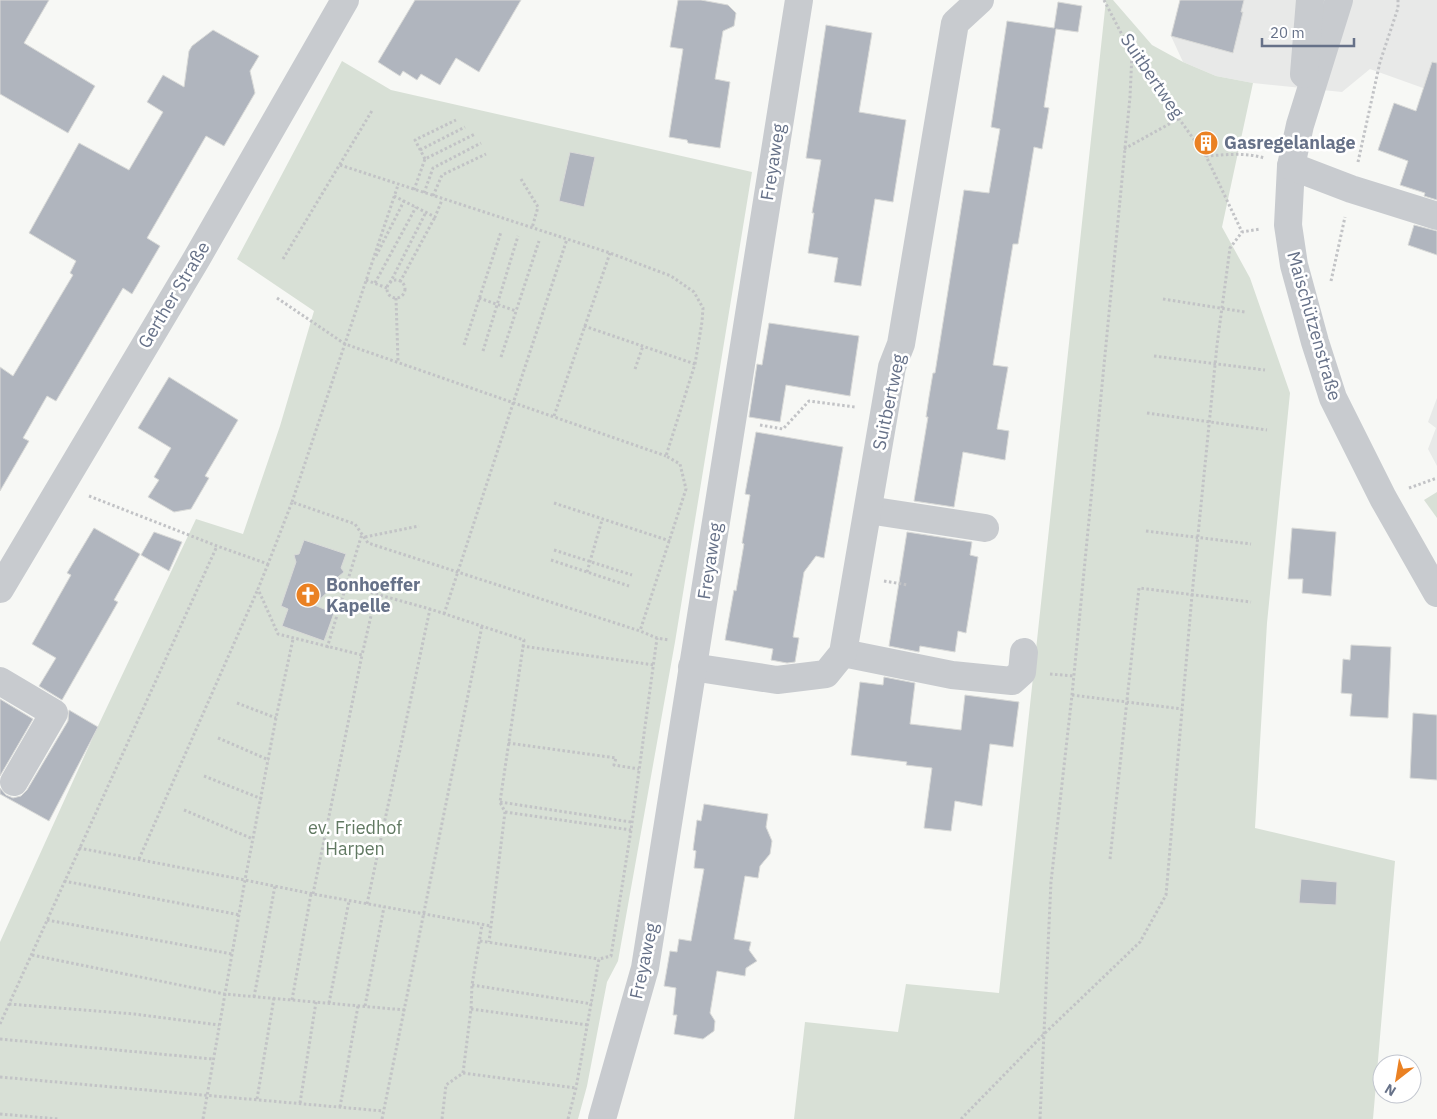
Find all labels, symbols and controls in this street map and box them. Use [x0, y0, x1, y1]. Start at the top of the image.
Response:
scale bar [1262, 15, 1354, 47]
text: 20 m [1270, 23, 1305, 42]
street label: Suitbertweg [1115, 29, 1190, 123]
street label: Freyaweg [755, 121, 790, 202]
building icon: Gasregelanlage [1193, 130, 1219, 156]
place label: Gasregelanlage [1224, 131, 1356, 154]
street label: Gerther Straße [133, 237, 215, 352]
street label: Maischützenstraße [1282, 249, 1347, 403]
street label: Suitbertweg [867, 351, 910, 452]
street label: Freyaweg [692, 520, 727, 601]
place label: Bonhoeffer Kapelle [326, 573, 420, 617]
church icon: Bonhoeffer Kapelle [295, 582, 321, 608]
park label: ev. Friedhof Harpen [308, 816, 402, 860]
street label: Freyaweg [624, 920, 663, 1001]
north arrow [1372, 1054, 1422, 1104]
text: N [1381, 1080, 1399, 1100]

